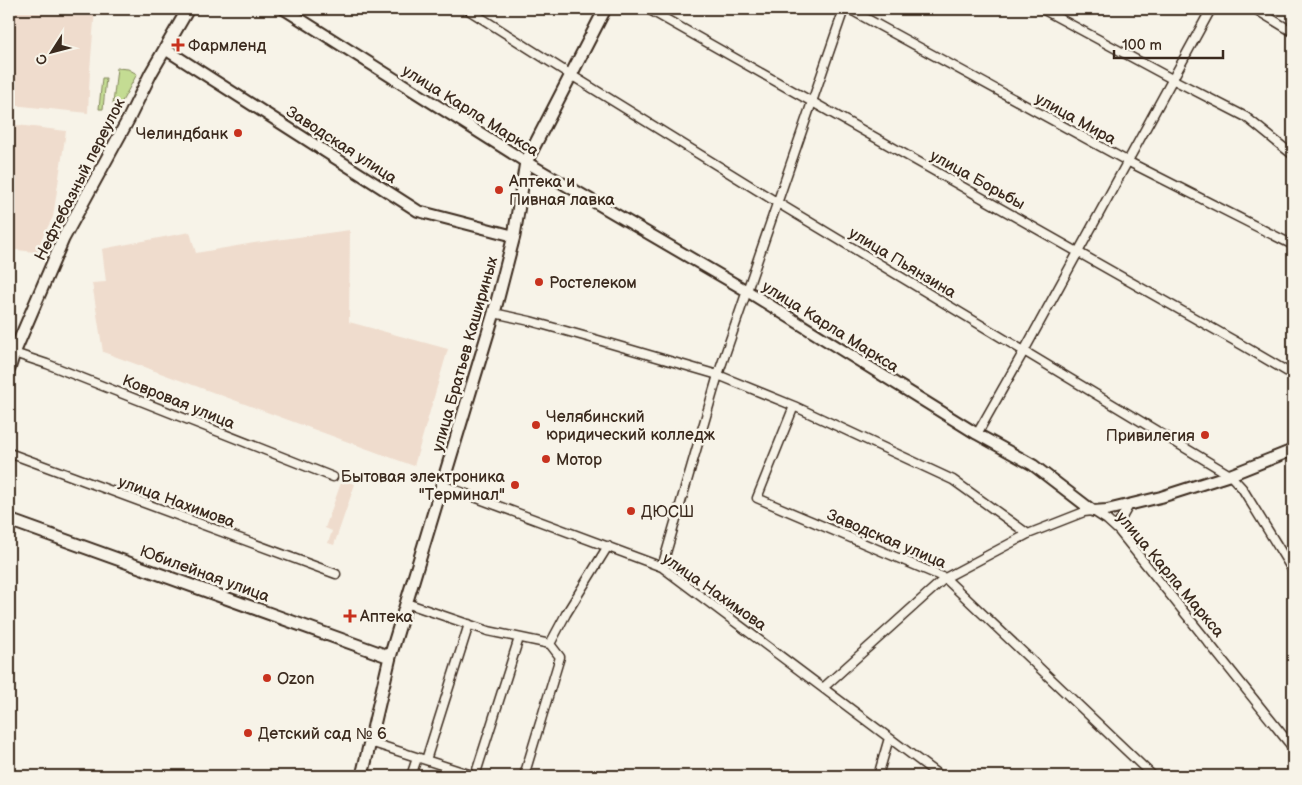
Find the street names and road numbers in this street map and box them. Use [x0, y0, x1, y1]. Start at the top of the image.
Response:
street label: улица Карла Маркса [398, 61, 542, 161]
street label: улица Мира [1032, 89, 1119, 150]
street label: Нефтебазный переулок [31, 95, 130, 264]
street label: Заводская улица [282, 102, 400, 188]
street label: улица Борьбы [927, 146, 1028, 214]
street label: улица Пьянзина [845, 224, 960, 303]
street label: улица Братьев Кашириных [428, 255, 502, 454]
street label: улица Карла Маркса [758, 277, 902, 377]
street label: Ковровая улица [119, 371, 238, 434]
street label: улица Нахимова [116, 472, 238, 533]
street label: Заводская улица [824, 506, 949, 573]
street label: улица Карла Маркса [1112, 509, 1228, 642]
street label: Юбилейная улица [137, 542, 272, 607]
street label: улица Нахимова [658, 549, 770, 636]

